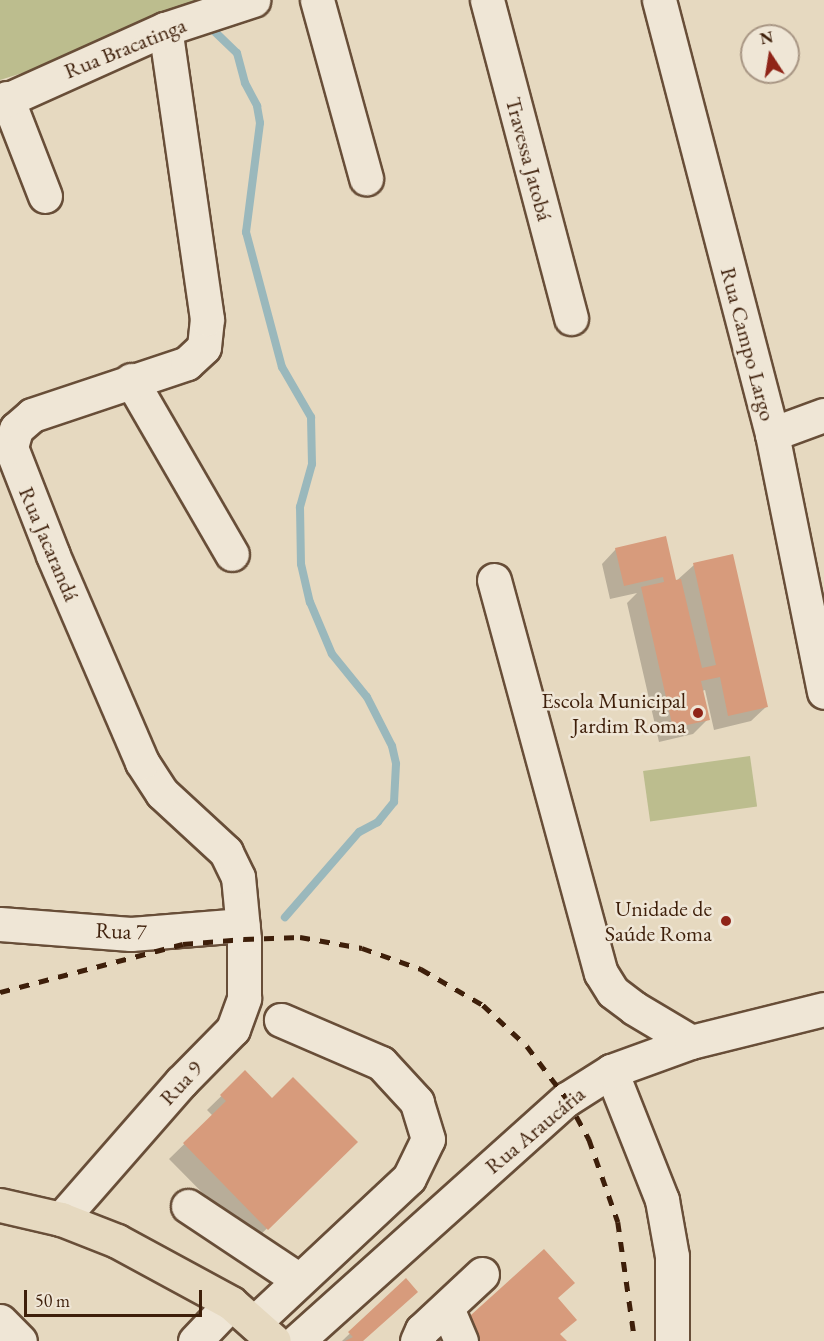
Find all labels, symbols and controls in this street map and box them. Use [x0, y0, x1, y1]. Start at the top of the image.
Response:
street label: Rua Bracatinga [60, 12, 190, 84]
north arrow [740, 24, 800, 84]
text: N [758, 26, 775, 49]
street label: Travessa Jatobá [500, 94, 558, 224]
street label: Rua Campo Largo [715, 264, 781, 424]
street label: Rua Jacarandá [13, 483, 85, 605]
place label: Escola Municipal Jardim Roma [541, 687, 686, 738]
marker: Escola Municipal Jardim Roma [691, 706, 705, 720]
place label: Unidade de Saúde Roma [605, 895, 712, 946]
marker: Unidade de Saúde Roma [717, 912, 735, 930]
street label: Rua 7 [95, 917, 147, 945]
street label: Rua 9 [154, 1055, 208, 1111]
street label: Rua Araucária [480, 1081, 590, 1179]
scale bar [27, 1278, 206, 1316]
text: 50 m [35, 1289, 70, 1312]

